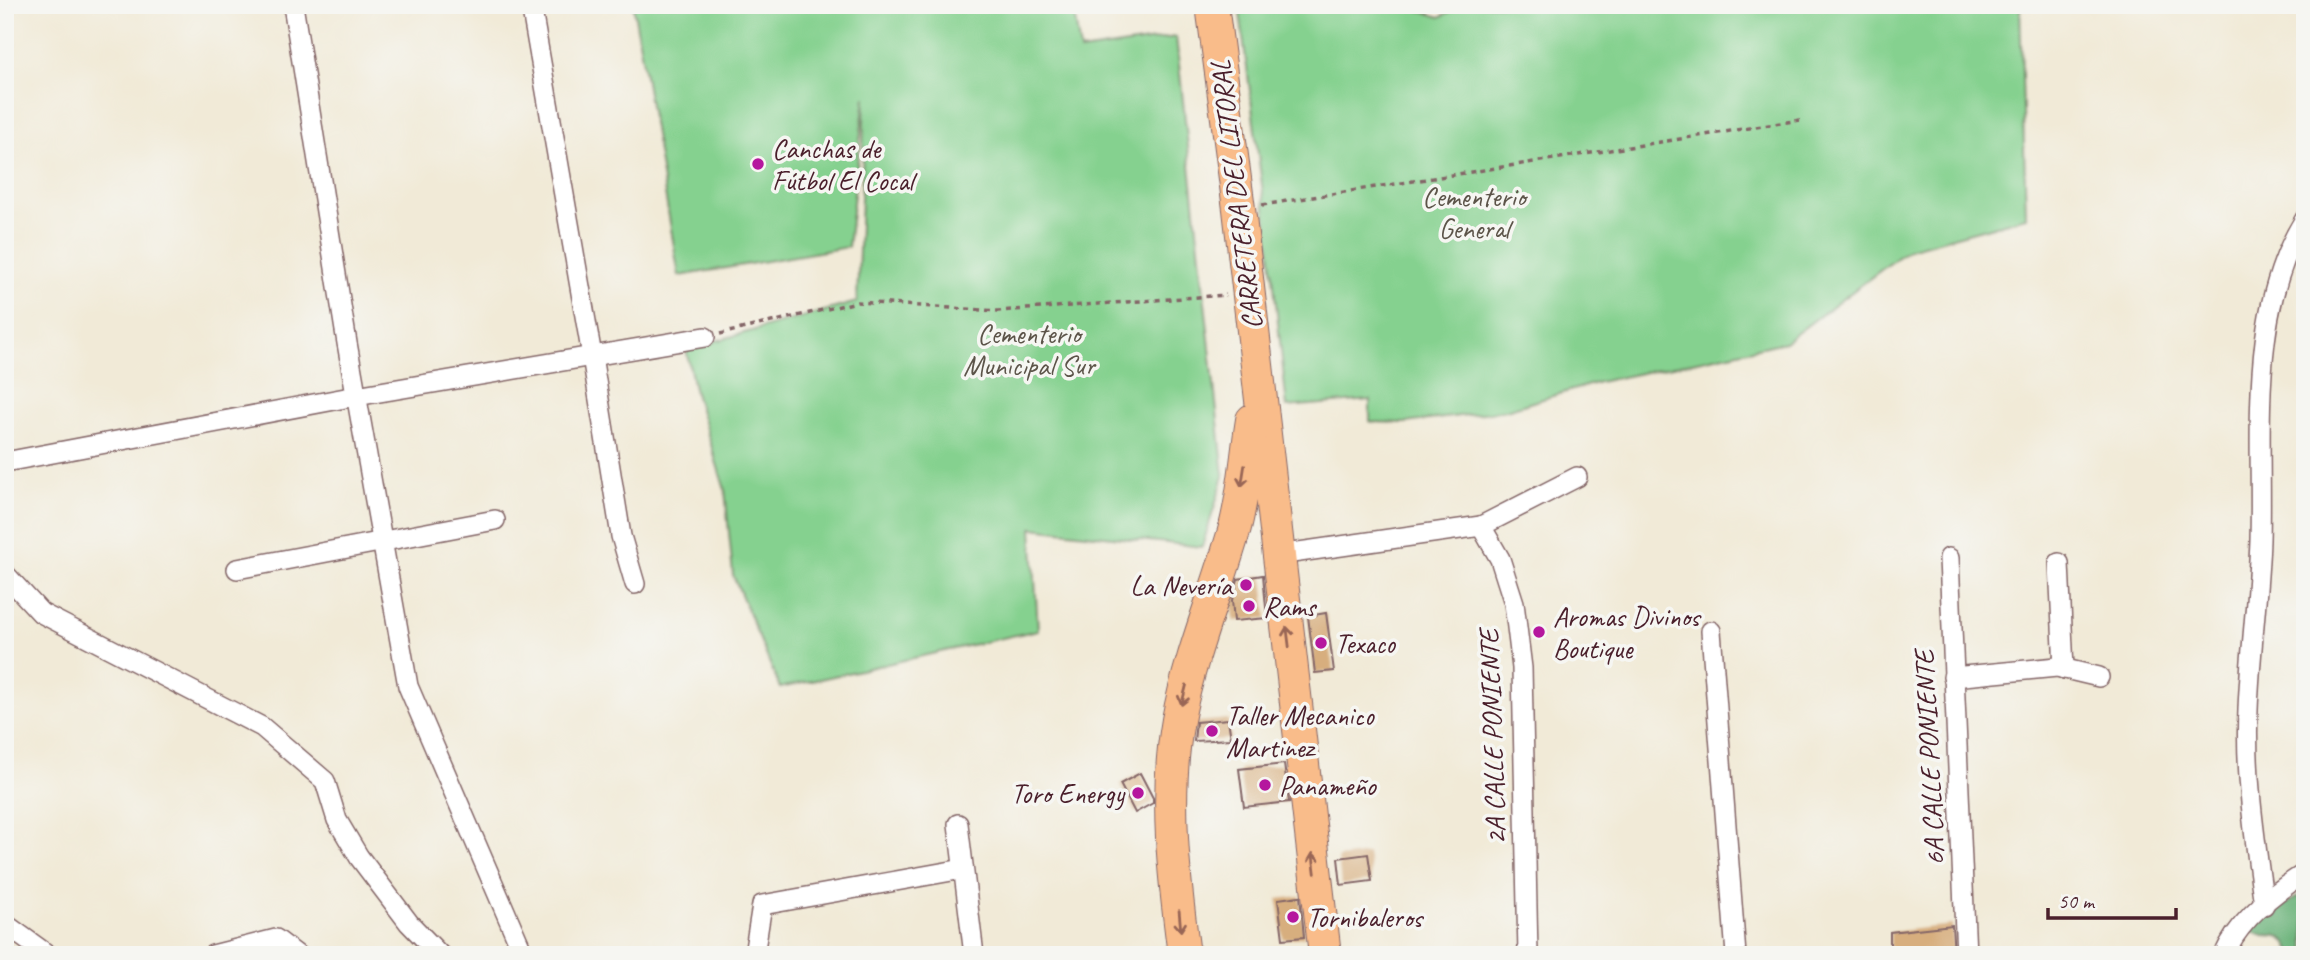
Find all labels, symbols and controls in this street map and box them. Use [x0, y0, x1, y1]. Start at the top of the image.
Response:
street label: CARRETERA DEL LITORAL [1202, 59, 1270, 331]
place label: Canchas de Fútbol El Cocal [772, 131, 918, 198]
marker: Canchas de Fútbol El Cocal [750, 156, 766, 172]
park label: Cementerio General [1422, 179, 1529, 246]
park label: Cementerio Municipal Sur [963, 316, 1097, 383]
one-way arrow [1236, 464, 1249, 486]
place label: La Nevería [1130, 568, 1234, 603]
marker: La Nevería [1238, 577, 1254, 593]
place label: Rams [1263, 589, 1318, 624]
marker: Rams [1241, 598, 1257, 614]
place label: Aromas Divinos Boutique [1553, 599, 1702, 666]
marker: Aromas Divinos Boutique [1531, 624, 1547, 640]
one-way arrow [1281, 626, 1294, 649]
place label: Texaco [1335, 626, 1397, 661]
street label: 2A CALLE PONIENTE [1471, 626, 1513, 845]
marker: Texaco [1313, 635, 1329, 651]
street label: 6A CALLE PONIENTE [1906, 646, 1952, 866]
one-way arrow [1177, 683, 1190, 706]
place label: Taller Mecanico Martinez [1226, 698, 1376, 765]
marker: Taller Mecanico Martinez [1204, 723, 1220, 739]
place label: Panameño [1279, 768, 1378, 803]
place label: Toro Energy [1011, 776, 1126, 811]
marker: Panameño [1257, 777, 1273, 793]
marker: Toro Energy [1130, 785, 1146, 801]
one-way arrow [1308, 852, 1321, 874]
scale bar [2048, 876, 2175, 920]
text: 50 m [2058, 888, 2096, 914]
place label: Tornibaleros [1307, 900, 1425, 935]
one-way arrow [1174, 909, 1187, 932]
marker: Tornibaleros [1285, 909, 1301, 925]

